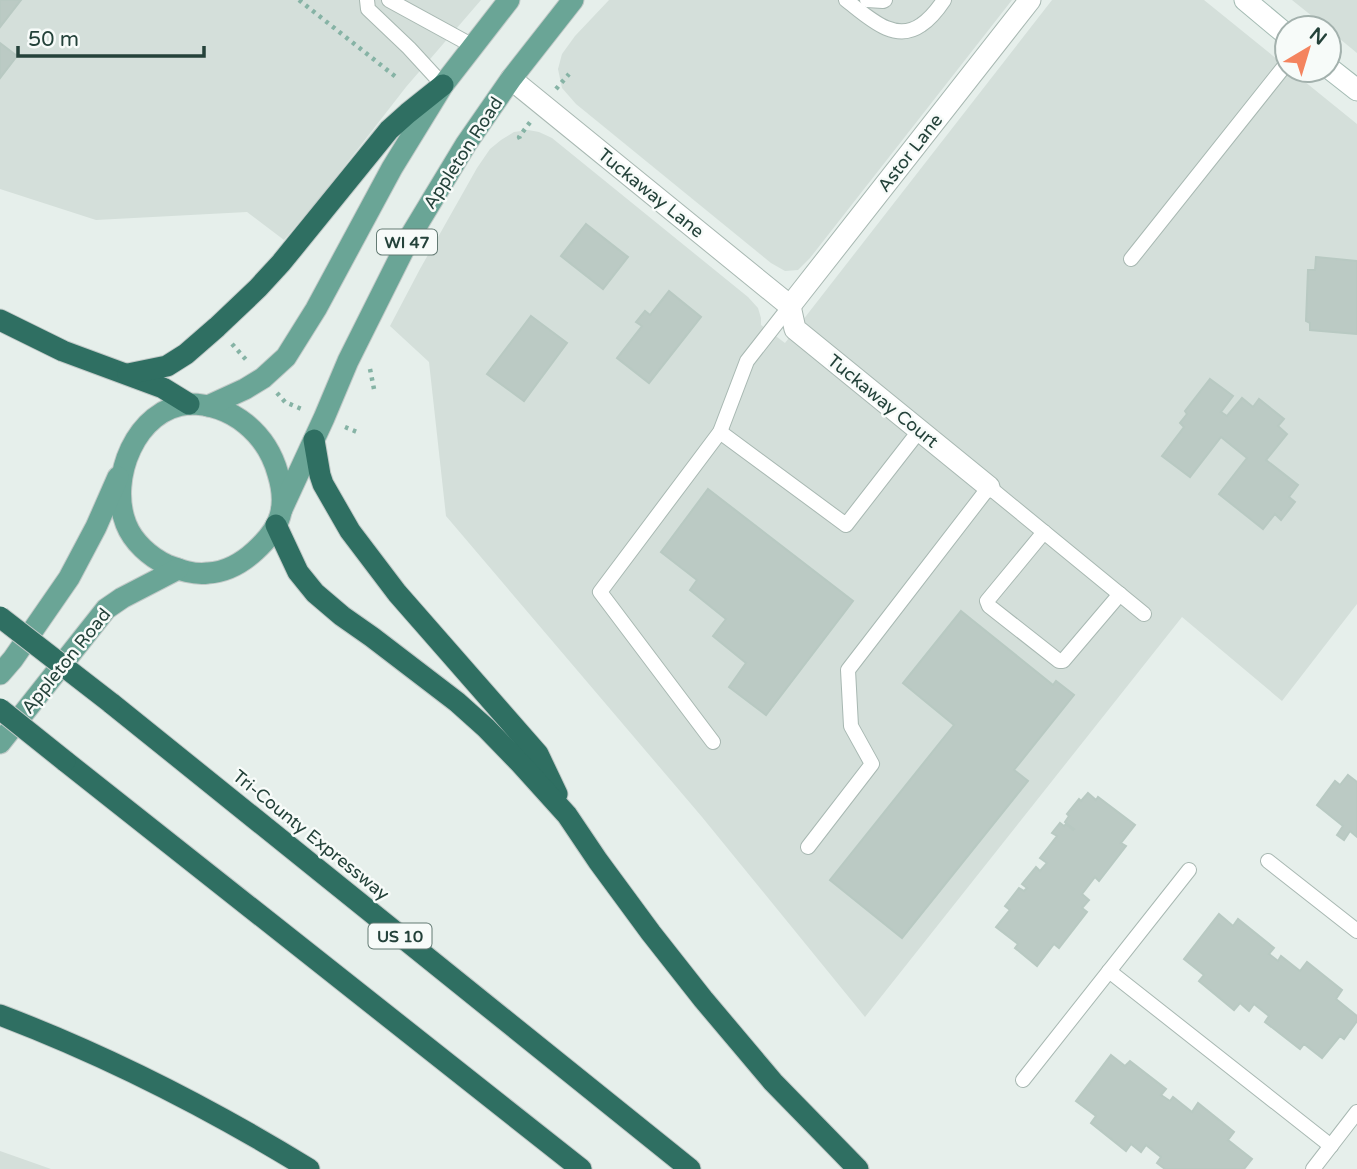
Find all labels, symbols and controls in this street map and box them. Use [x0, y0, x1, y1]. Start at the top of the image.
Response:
scale bar [18, 14, 203, 58]
north arrow [1273, 14, 1343, 84]
text: N [1305, 23, 1331, 50]
text: 50 m [28, 27, 79, 52]
street label: Appleton Road [419, 93, 507, 213]
street label: Astor Lane [873, 110, 947, 196]
street label: Tuckaway Lane [594, 144, 708, 242]
road number: WI 47 [377, 230, 437, 254]
street label: Tuckaway Court [823, 350, 943, 453]
street label: Appleton Road [17, 604, 115, 718]
street label: Tri-County Expressway [228, 765, 394, 905]
road number: US 10 [368, 924, 432, 948]

